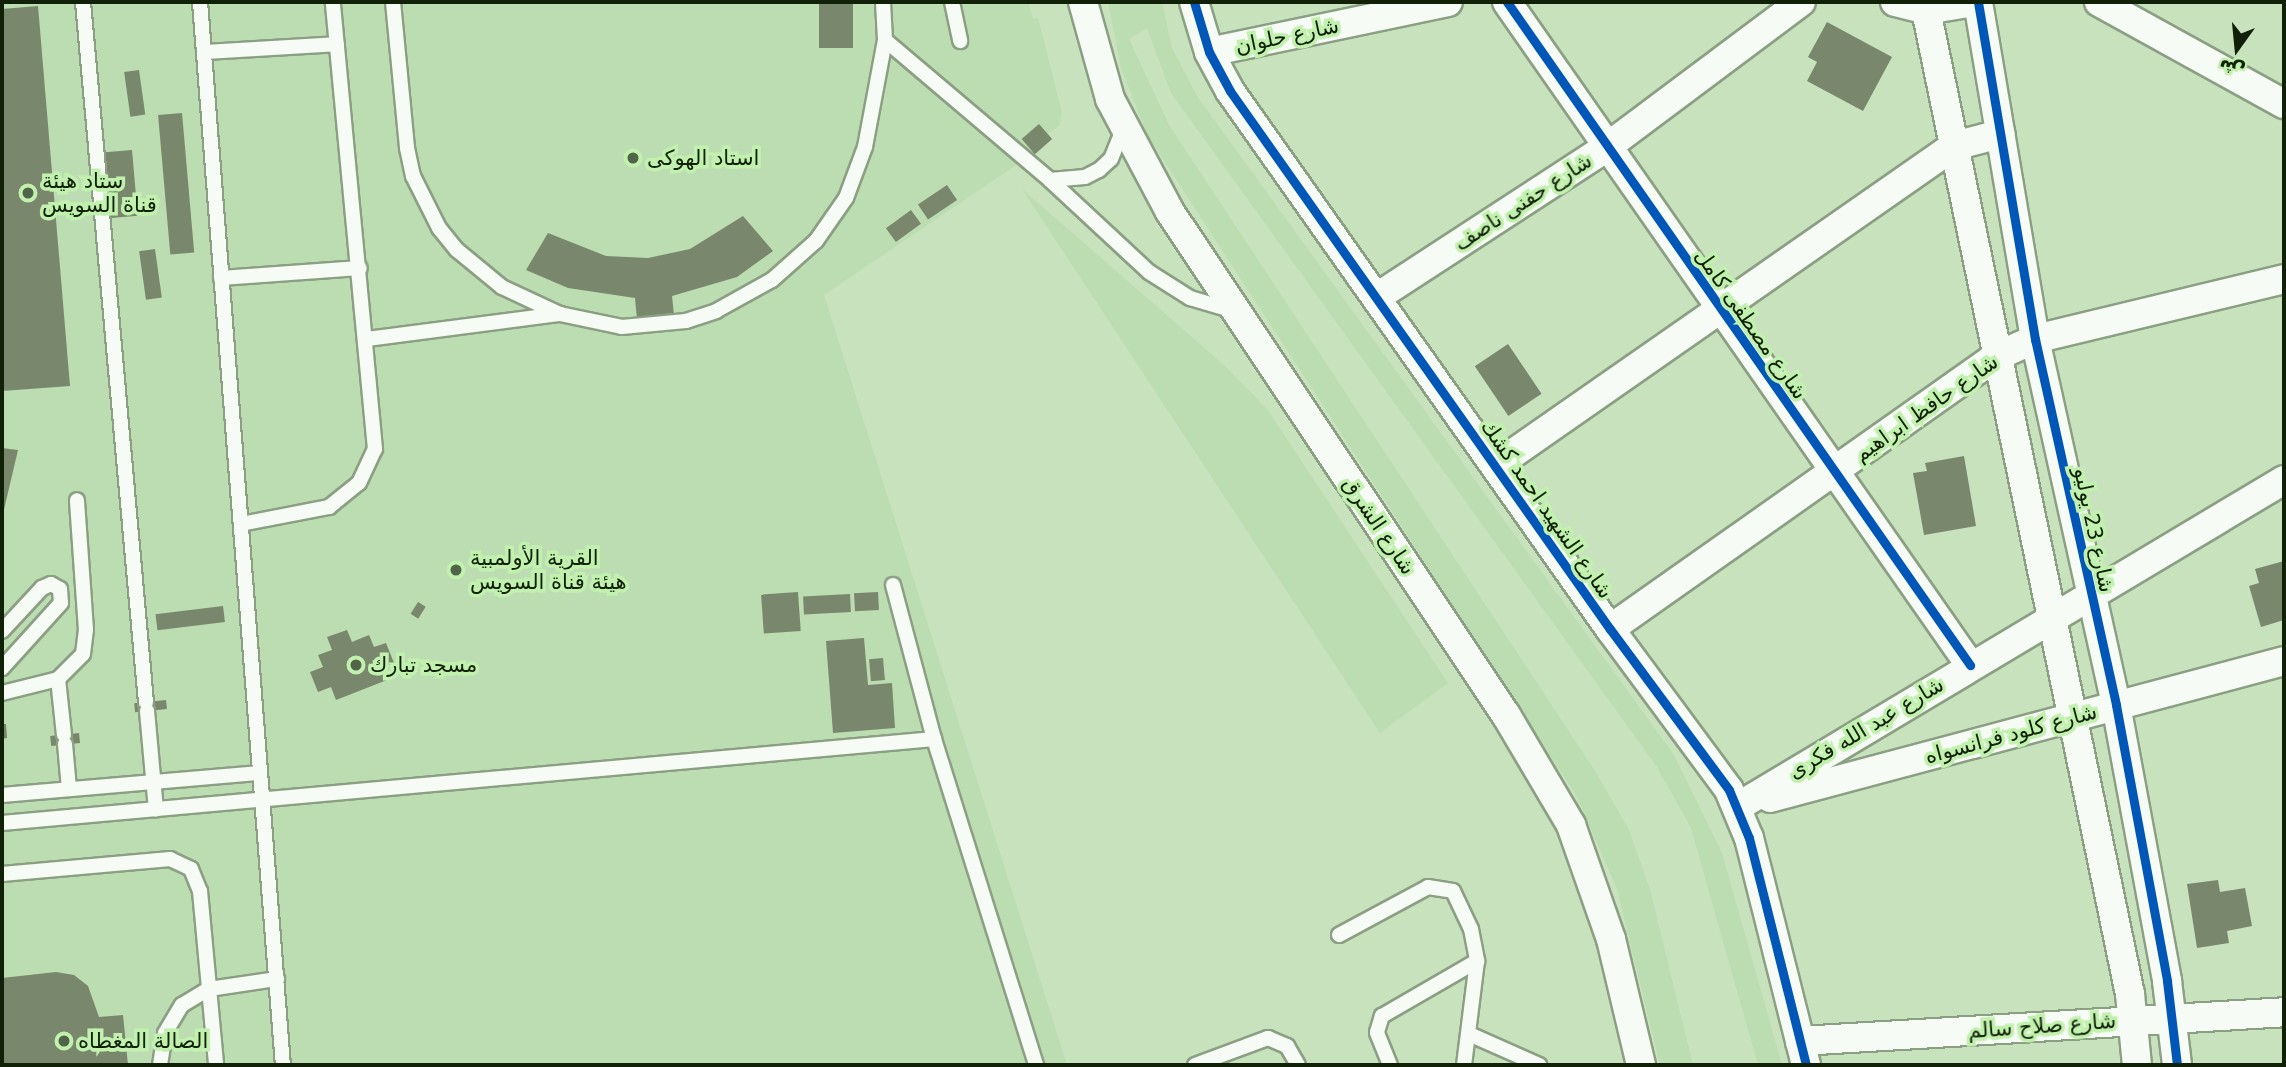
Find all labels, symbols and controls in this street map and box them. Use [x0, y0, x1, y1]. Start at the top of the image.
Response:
street label: شارع حلوان [1233, 13, 1341, 59]
north arrow [2202, 14, 2272, 84]
text: ش [2216, 55, 2247, 83]
place label: استاد الهوكى [647, 145, 759, 171]
street label: شارع حفنى ناصف [1449, 148, 1597, 256]
marker: استاد الهوكى [625, 150, 641, 166]
place label: ستاد هيئة قناة السويس [42, 168, 157, 218]
marker: ستاد هيئة قناة السويس [20, 185, 36, 201]
street label: شارع مصطفى كامل [1690, 244, 1812, 404]
street label: شارع حافظ ابراهيم [1849, 349, 2003, 467]
street label: شارع الشهيد احمد كشك [1476, 414, 1618, 604]
street label: شارع 23 يوليو [2068, 465, 2120, 595]
street label: شارع الشرق [1337, 472, 1421, 580]
place label: القرية الأولمبية هيئة قناة السويس [470, 545, 627, 595]
marker: القرية الأولمبية هيئة قناة السويس [448, 562, 464, 578]
place label: مسجد تبارك [370, 652, 477, 678]
marker: مسجد تبارك [348, 657, 364, 673]
street label: شارع عبد الله فكرى [1784, 672, 1948, 784]
street label: شارع كلود فرانسواه [1922, 699, 2100, 769]
street label: شارع صلاح سالم [1967, 1008, 2117, 1044]
place label: الصالة المغطاه [78, 1028, 208, 1054]
marker: الصالة المغطاه [56, 1033, 72, 1049]

